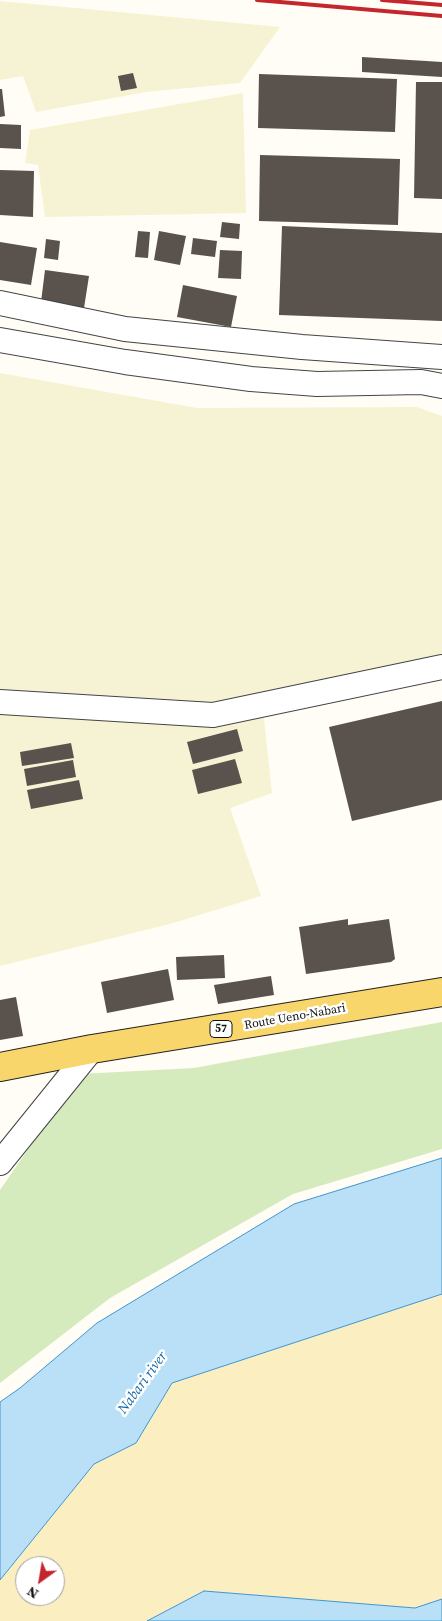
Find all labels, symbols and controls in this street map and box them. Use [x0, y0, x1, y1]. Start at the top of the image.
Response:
street label: Route Ueno-Nabari [243, 1001, 347, 1033]
road number: 57 [210, 1021, 232, 1038]
water label: Nabari river [115, 1349, 171, 1417]
north arrow [15, 1556, 65, 1606]
text: N [23, 1582, 42, 1604]

